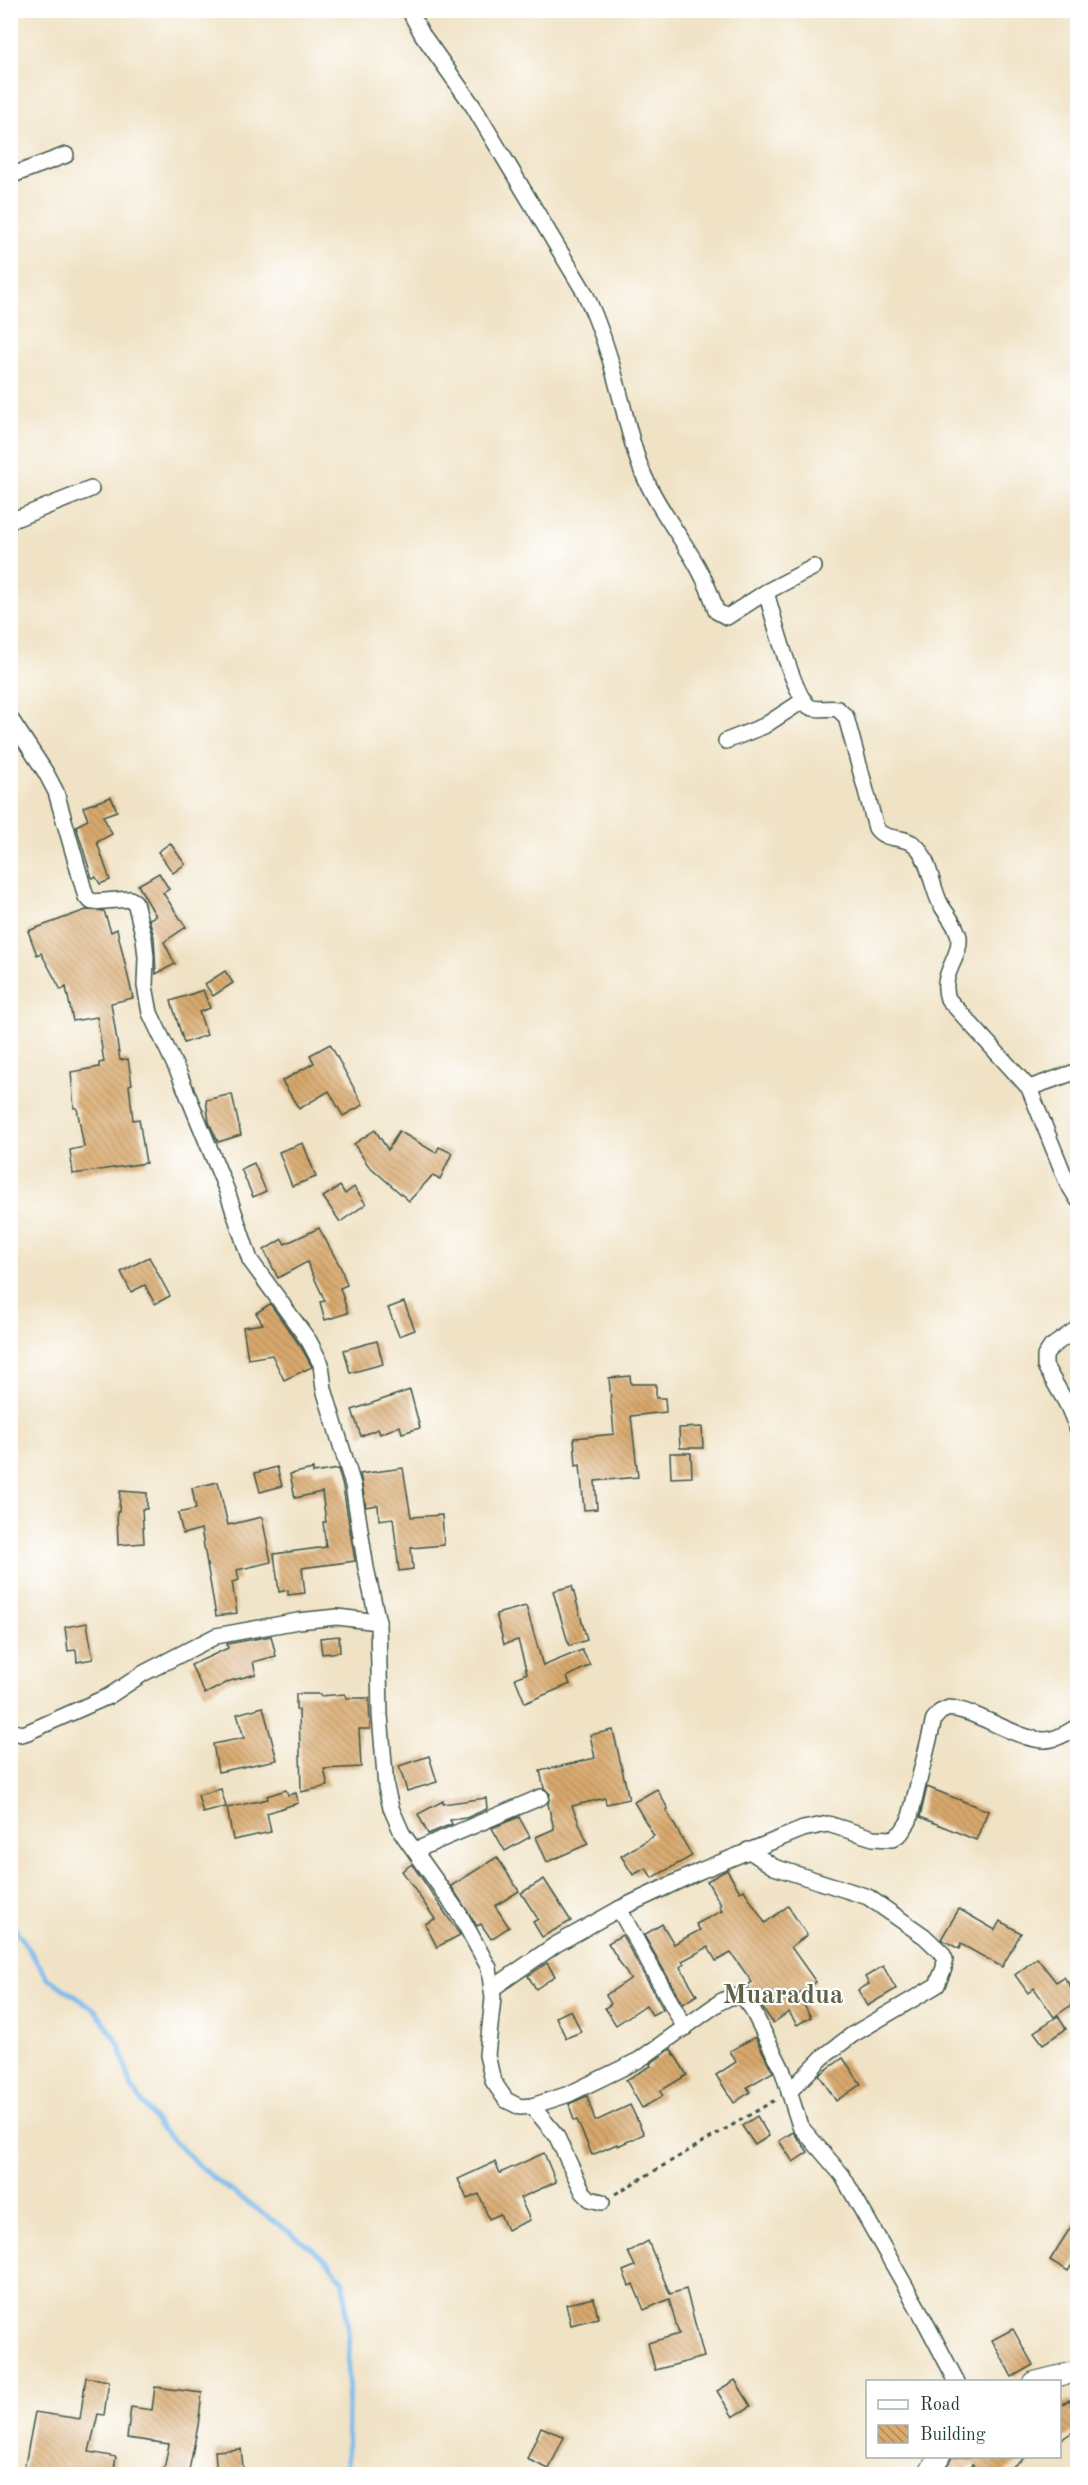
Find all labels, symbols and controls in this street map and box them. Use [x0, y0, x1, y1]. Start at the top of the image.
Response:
district label: Muaradua [722, 1982, 844, 2009]
legend [866, 2380, 1061, 2458]
text: Road [920, 2396, 960, 2414]
text: Building [920, 2426, 986, 2444]

